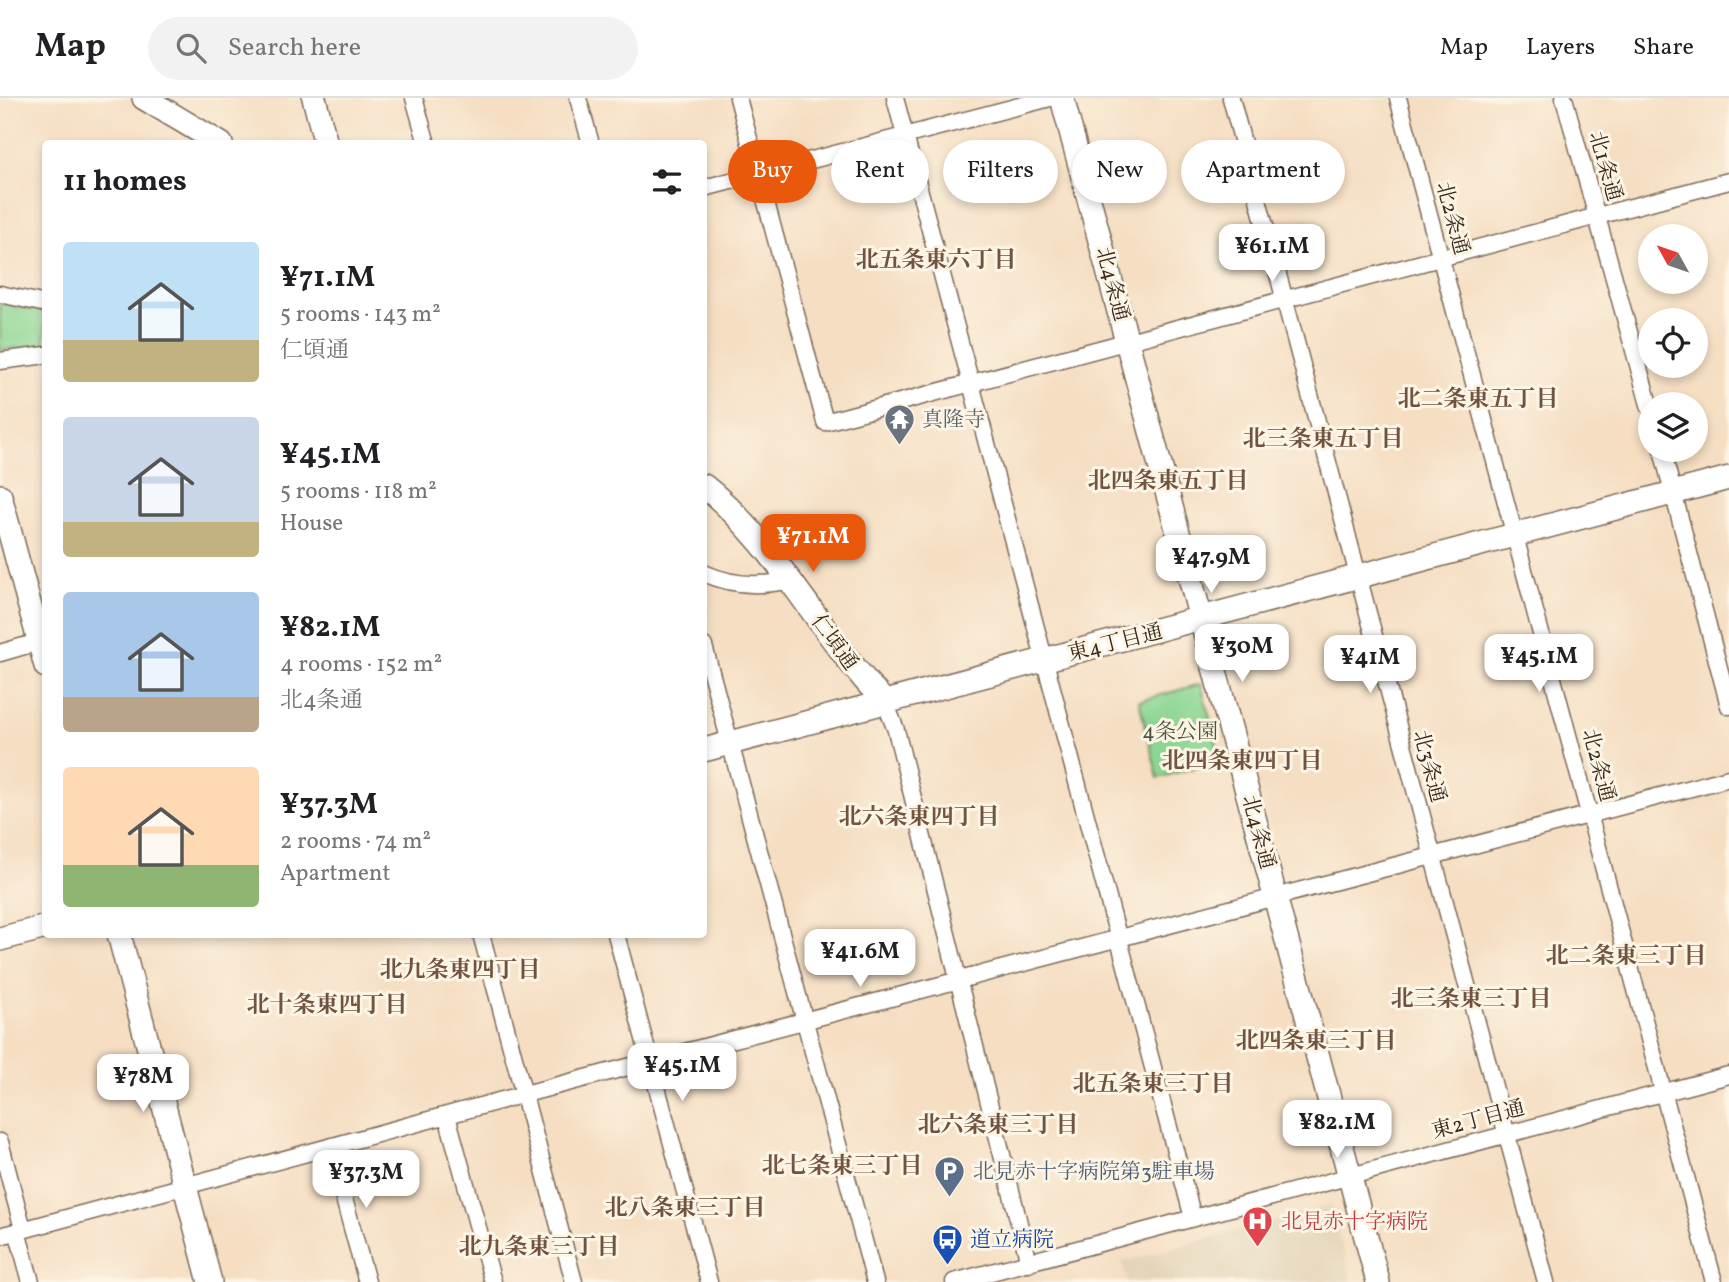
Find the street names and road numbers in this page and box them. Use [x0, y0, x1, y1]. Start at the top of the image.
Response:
street label: 北1条通 [1581, 128, 1628, 205]
street label: 北2条通 [1428, 179, 1475, 258]
street label: 北4条通 [1088, 244, 1135, 325]
street label: 仁頃通 [804, 609, 864, 677]
street label: 東4丁目通 [1065, 618, 1166, 669]
street label: 北2条通 [1574, 726, 1621, 805]
street label: 北3条通 [1405, 727, 1452, 806]
street label: 北4条通 [1234, 792, 1281, 873]
street label: 東2丁目通 [1429, 1094, 1528, 1147]

